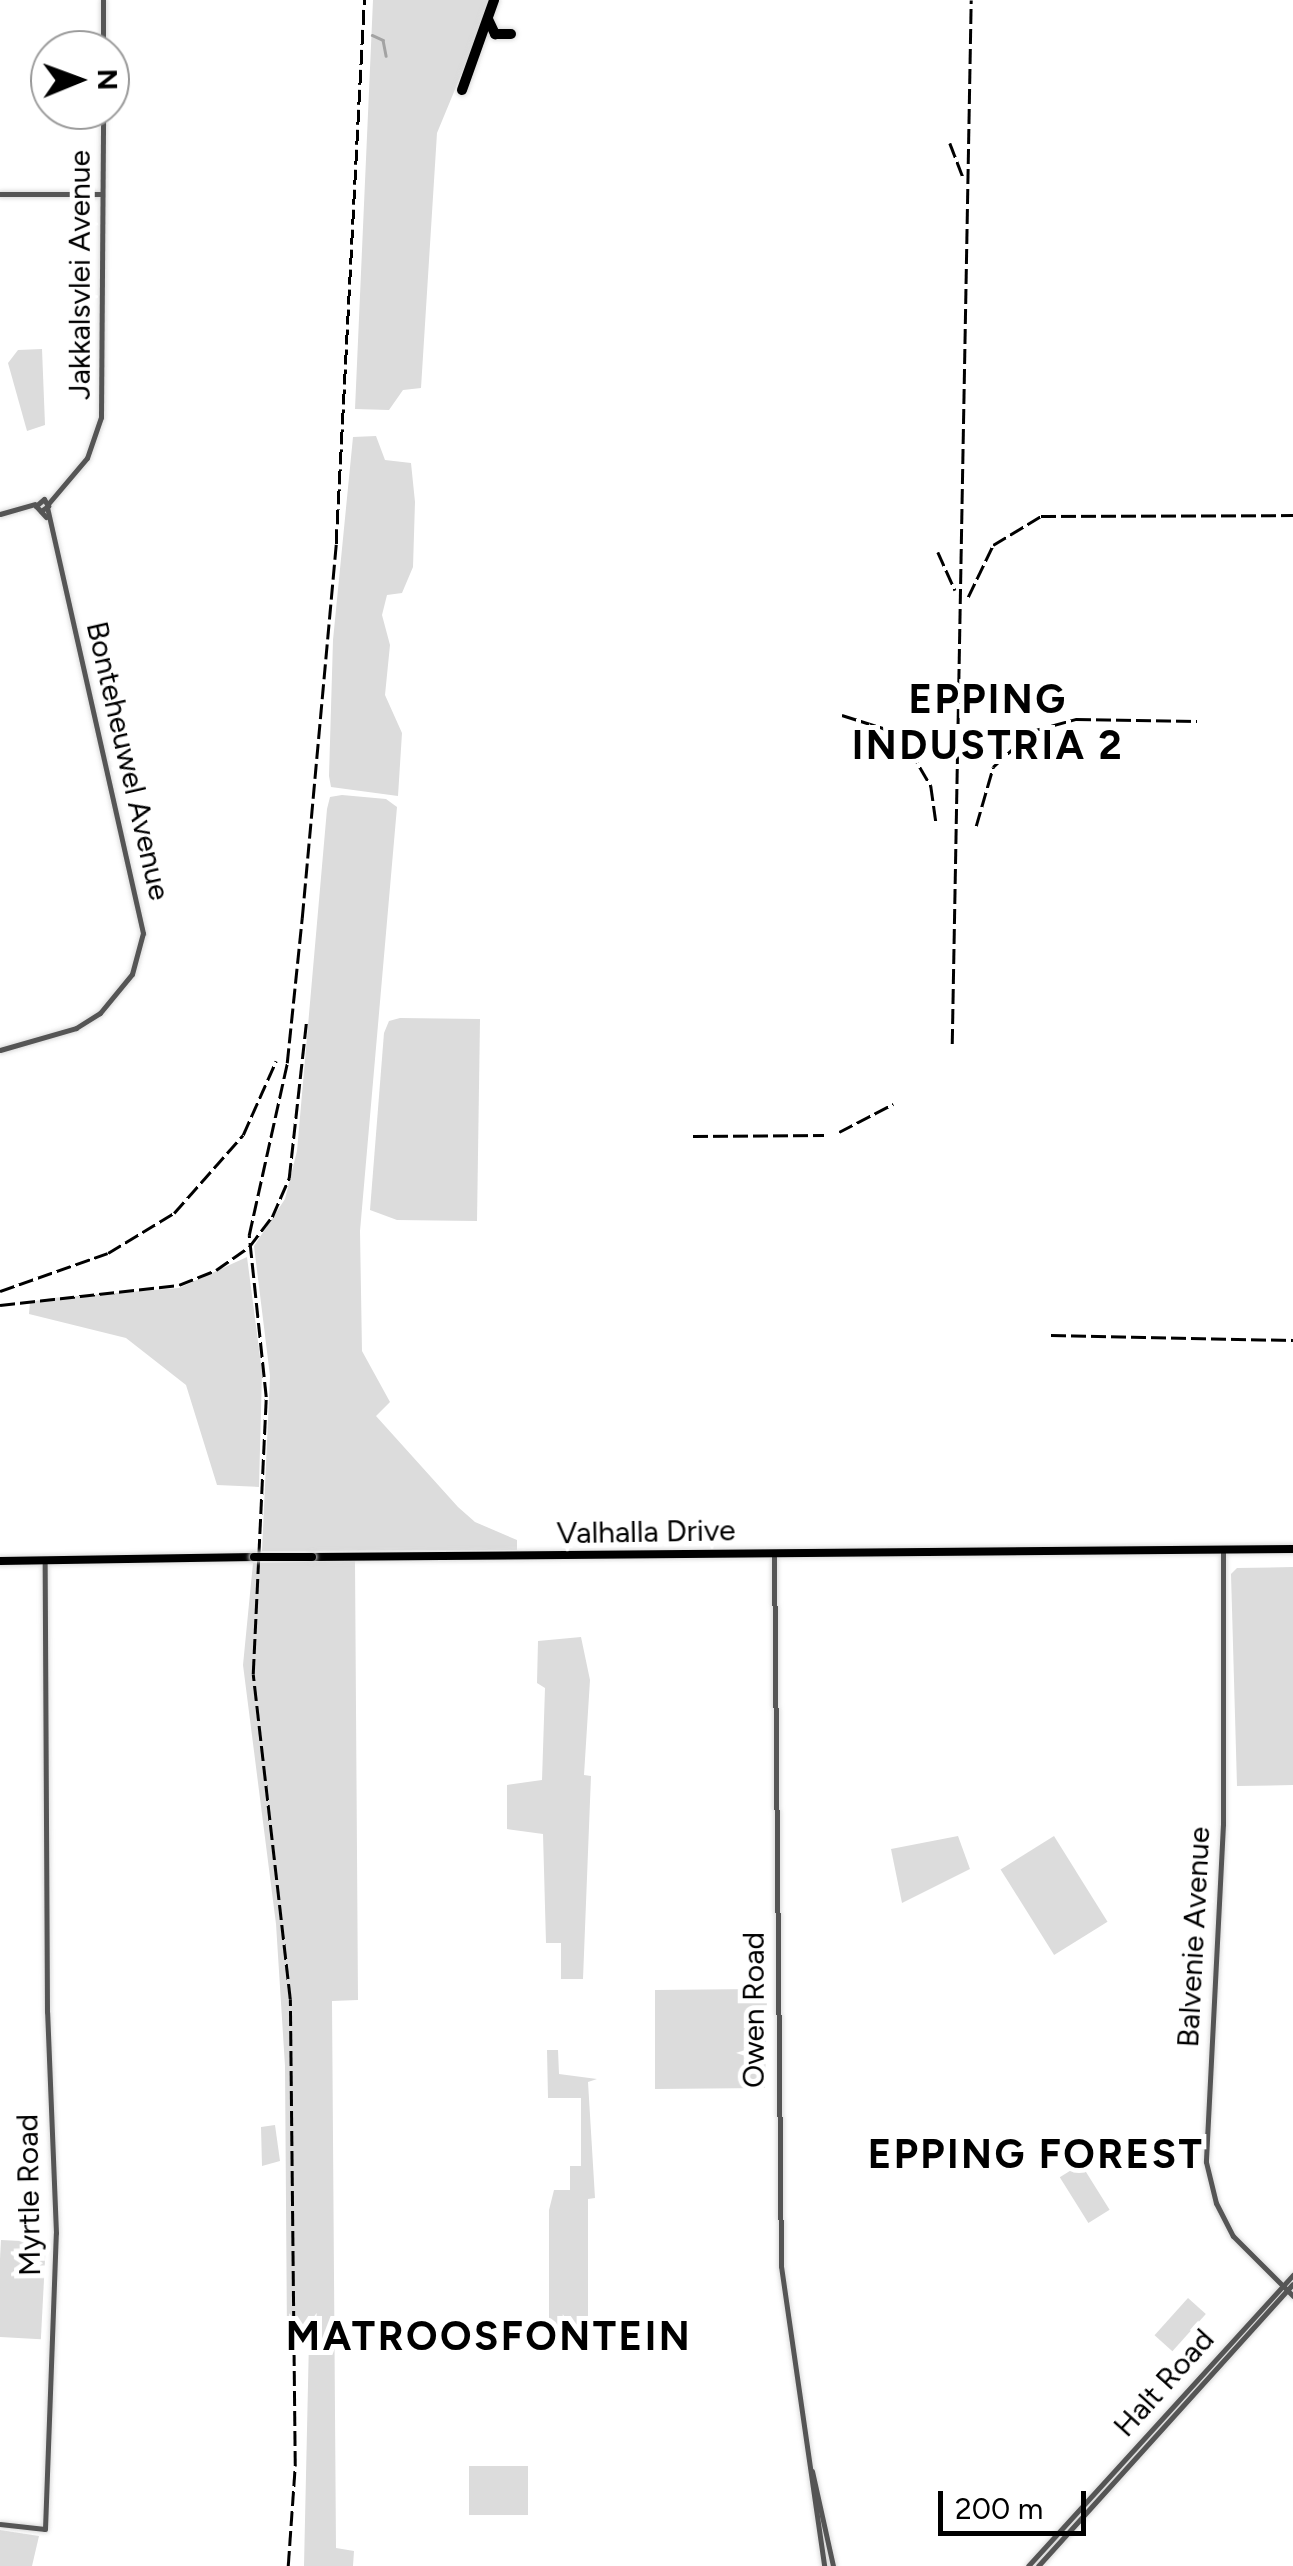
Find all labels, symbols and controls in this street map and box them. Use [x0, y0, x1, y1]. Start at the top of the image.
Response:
north arrow [30, 30, 130, 130]
text: N [91, 68, 125, 91]
street label: Jakkalsvlei Avenue [62, 150, 98, 400]
street label: Bonteheuwel Avenue [78, 618, 178, 904]
district label: EPPING INDUSTRIA 2 [852, 675, 1124, 769]
street label: Valhalla Drive [556, 1512, 736, 1552]
street label: Balvenie Avenue [1170, 1826, 1218, 2048]
street label: Owen Road [736, 1932, 772, 2088]
street label: Myrtle Road [10, 2114, 48, 2276]
district label: EPPING FOREST [868, 2130, 1204, 2178]
district label: MATROOSFONTEIN [286, 2312, 692, 2360]
street label: Halt Road [1106, 2322, 1222, 2444]
scale bar [943, 2471, 1090, 2533]
text: 200 m [955, 2490, 1043, 2527]

